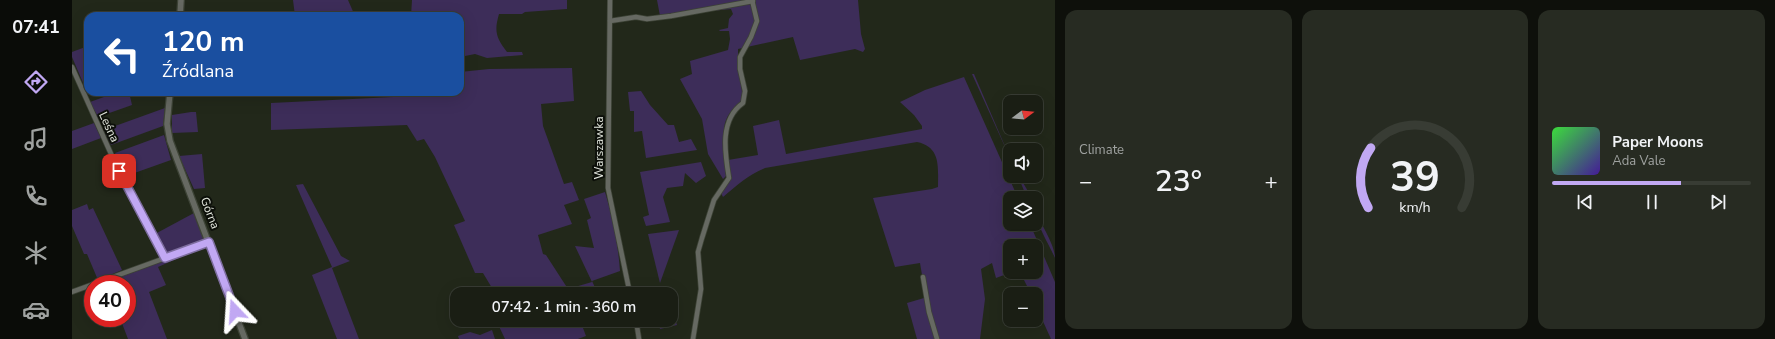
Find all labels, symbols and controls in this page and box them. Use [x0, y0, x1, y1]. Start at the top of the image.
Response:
text: 07:41 [12, 15, 60, 39]
text: 120 m [162, 23, 245, 61]
icon: left [96, 28, 148, 80]
text: Źródlana [162, 59, 234, 83]
icon: directions [22, 68, 50, 96]
north arrow [1003, 95, 1043, 135]
map controls [1003, 95, 1043, 327]
street label: Leśna [95, 109, 123, 145]
street label: Warszawka [591, 116, 607, 180]
icon: music [22, 125, 50, 153]
text: Paper Moons [1612, 132, 1703, 152]
text: Climate [1079, 141, 1124, 159]
button: sound [1003, 143, 1043, 183]
text: 39 [1390, 148, 1440, 205]
text: Ada Vale [1612, 152, 1665, 170]
pin [102, 154, 136, 188]
icon: arrive [108, 160, 130, 182]
text: 23° [1155, 161, 1202, 202]
text: − [1079, 167, 1092, 197]
text: + [1264, 167, 1278, 197]
icon: phone [22, 182, 50, 210]
button: layers [1003, 191, 1043, 231]
icon: previous [1574, 191, 1596, 213]
icon: pause [1641, 191, 1663, 213]
icon: next [1707, 191, 1729, 213]
street label: Górna [197, 195, 223, 231]
text: km/h [1399, 197, 1431, 216]
icon: climate [22, 239, 50, 267]
button: + [1003, 239, 1043, 279]
speed limit sign: 40 [84, 275, 136, 327]
button: − [1003, 287, 1043, 327]
position arrow [214, 290, 256, 332]
icon: car [22, 296, 50, 324]
text: 07:42 · 1 min · 360 m [492, 297, 636, 317]

